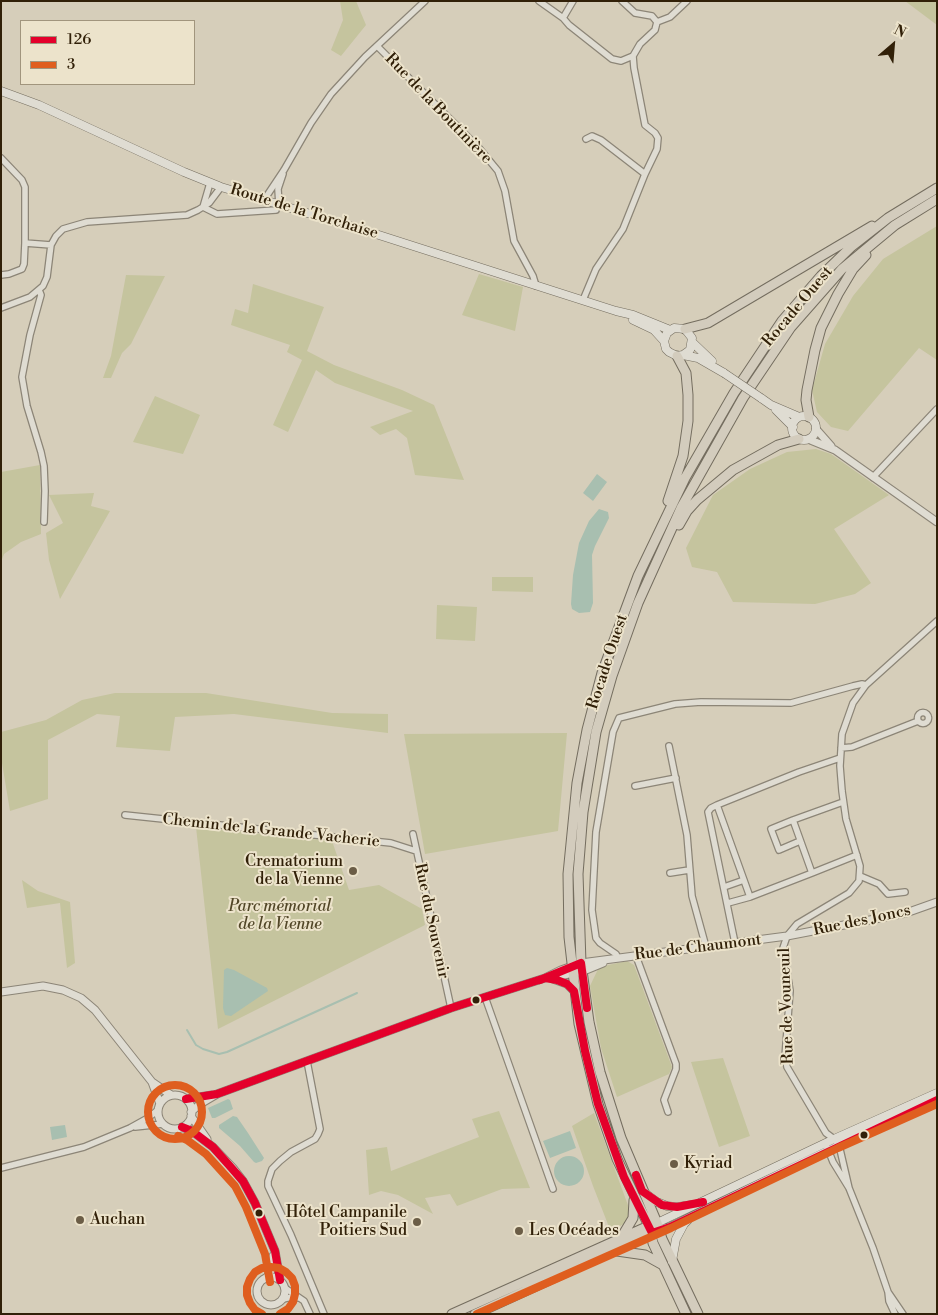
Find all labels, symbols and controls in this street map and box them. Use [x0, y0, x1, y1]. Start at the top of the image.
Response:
legend [20, 20, 195, 85]
north arrow [868, 20, 918, 70]
text: N [891, 21, 909, 42]
text: 126 [67, 30, 91, 49]
street label: Rue de la Boutinière [380, 50, 496, 168]
text: 3 [67, 55, 75, 74]
street label: Route de la Torchaise [228, 180, 380, 244]
street label: Rocade Ouest [759, 263, 837, 351]
street label: Rocade Ouest [584, 612, 632, 712]
street label: Chemin de la Grande Vacherie [161, 810, 381, 852]
place label: Crematorium de la Vienne [245, 852, 343, 890]
street label: Rue du Souvenir [409, 861, 453, 981]
marker: Crematorium de la Vienne [347, 865, 359, 877]
park label: Parc mémorial de la Vienne [229, 897, 331, 935]
street label: Rue des Joncs [811, 901, 913, 941]
street label: Rue de Chaumont [633, 931, 763, 965]
street label: Rue de Vouneuil [775, 947, 799, 1065]
unlabelled marker [471, 995, 481, 1005]
unlabelled marker [859, 1130, 869, 1140]
place label: Kyriad [684, 1154, 732, 1174]
marker: Kyriad [668, 1158, 680, 1170]
place label: Hôtel Campanile Poitiers Sud [286, 1203, 407, 1241]
unlabelled marker [254, 1208, 264, 1218]
place label: Auchan [90, 1210, 145, 1230]
marker: Auchan [74, 1214, 86, 1226]
marker: Hôtel Campanile Poitiers Sud [411, 1216, 423, 1228]
place label: Les Océades [529, 1221, 619, 1241]
marker: Les Océades [513, 1225, 525, 1237]

